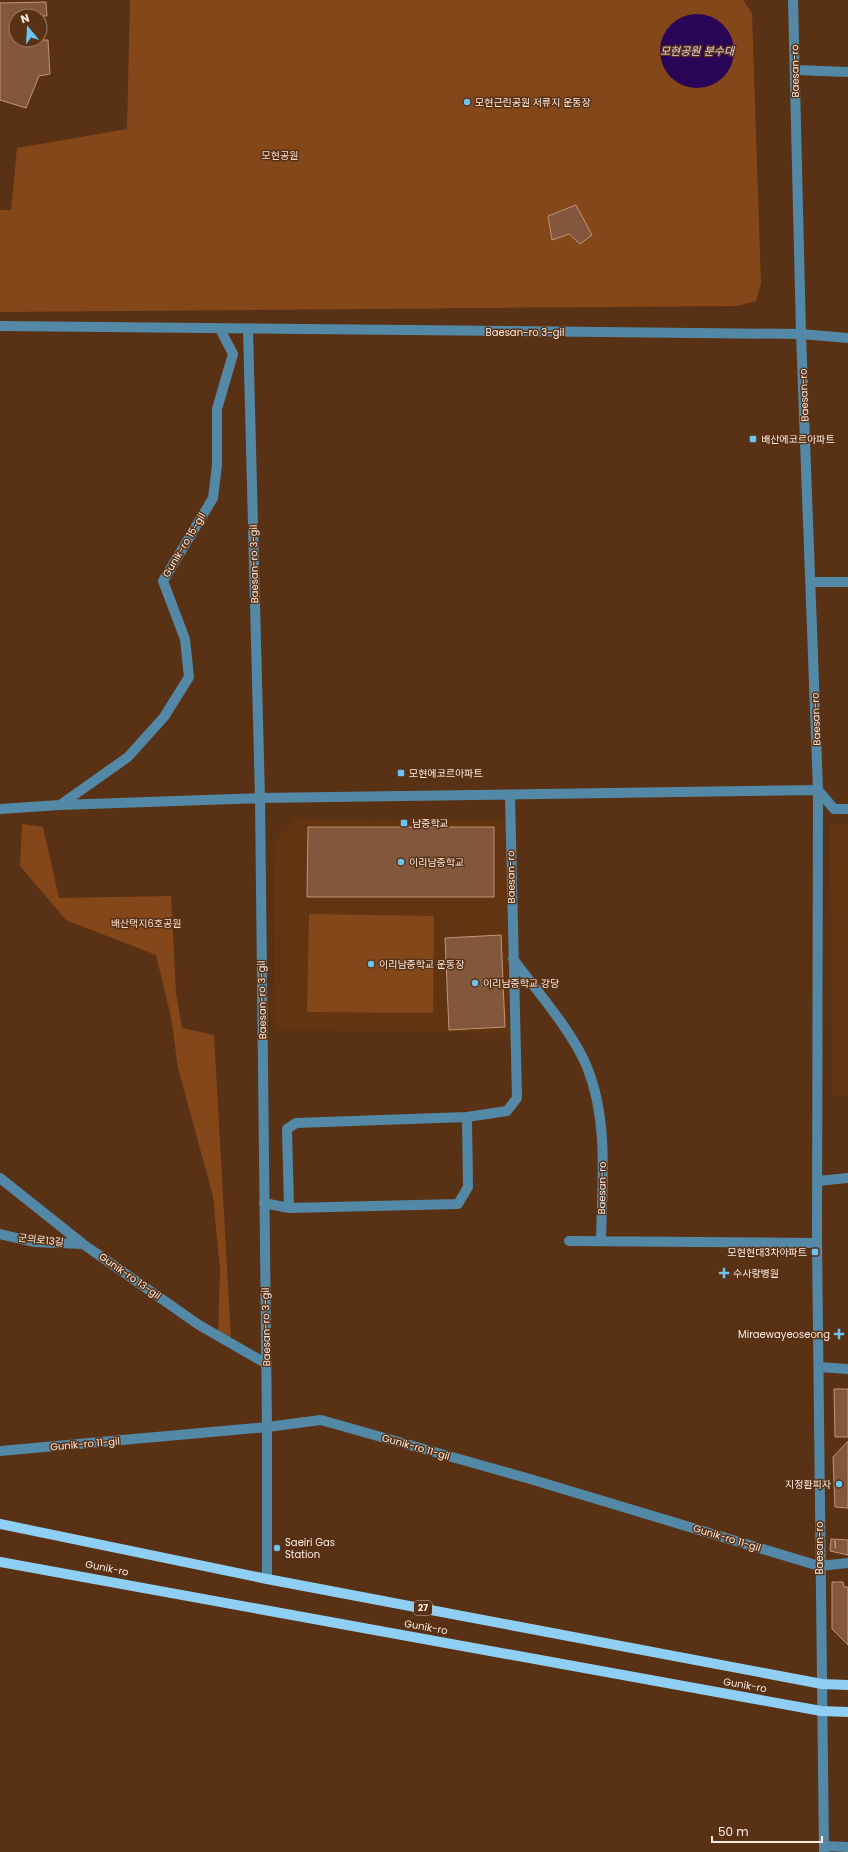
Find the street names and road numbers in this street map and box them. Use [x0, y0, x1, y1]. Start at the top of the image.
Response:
street label: Baesan-ro [787, 44, 803, 98]
street label: Baesan-ro 3-gil [486, 325, 564, 340]
street label: Baesan-ro [796, 368, 812, 422]
street label: Gunik-ro 15-gil [159, 510, 209, 580]
street label: Baesan-ro 3-gil [246, 524, 262, 604]
street label: Baesan-ro [808, 692, 824, 746]
street label: Baesan-ro [503, 850, 519, 904]
street label: Baesan-ro 3-gil [254, 960, 270, 1040]
street label: Baesan-ro [594, 1161, 610, 1215]
street label: 군의로13길 [17, 1230, 65, 1250]
street label: Gunik-ro 13-gil [96, 1249, 164, 1303]
street label: Baesan-ro 3-gil [258, 1287, 274, 1367]
street label: Gunik-ro 11-gil [380, 1430, 452, 1464]
street label: Gunik-ro 11-gil [49, 1433, 121, 1455]
street label: Gunik-ro 11-gil [691, 1521, 763, 1555]
street label: Baesan-ro [812, 1521, 827, 1575]
street label: Gunik-ro [84, 1556, 130, 1580]
road number: 27 [414, 1601, 432, 1615]
street label: Gunik-ro [403, 1616, 449, 1638]
street label: Gunik-ro [722, 1674, 768, 1696]

